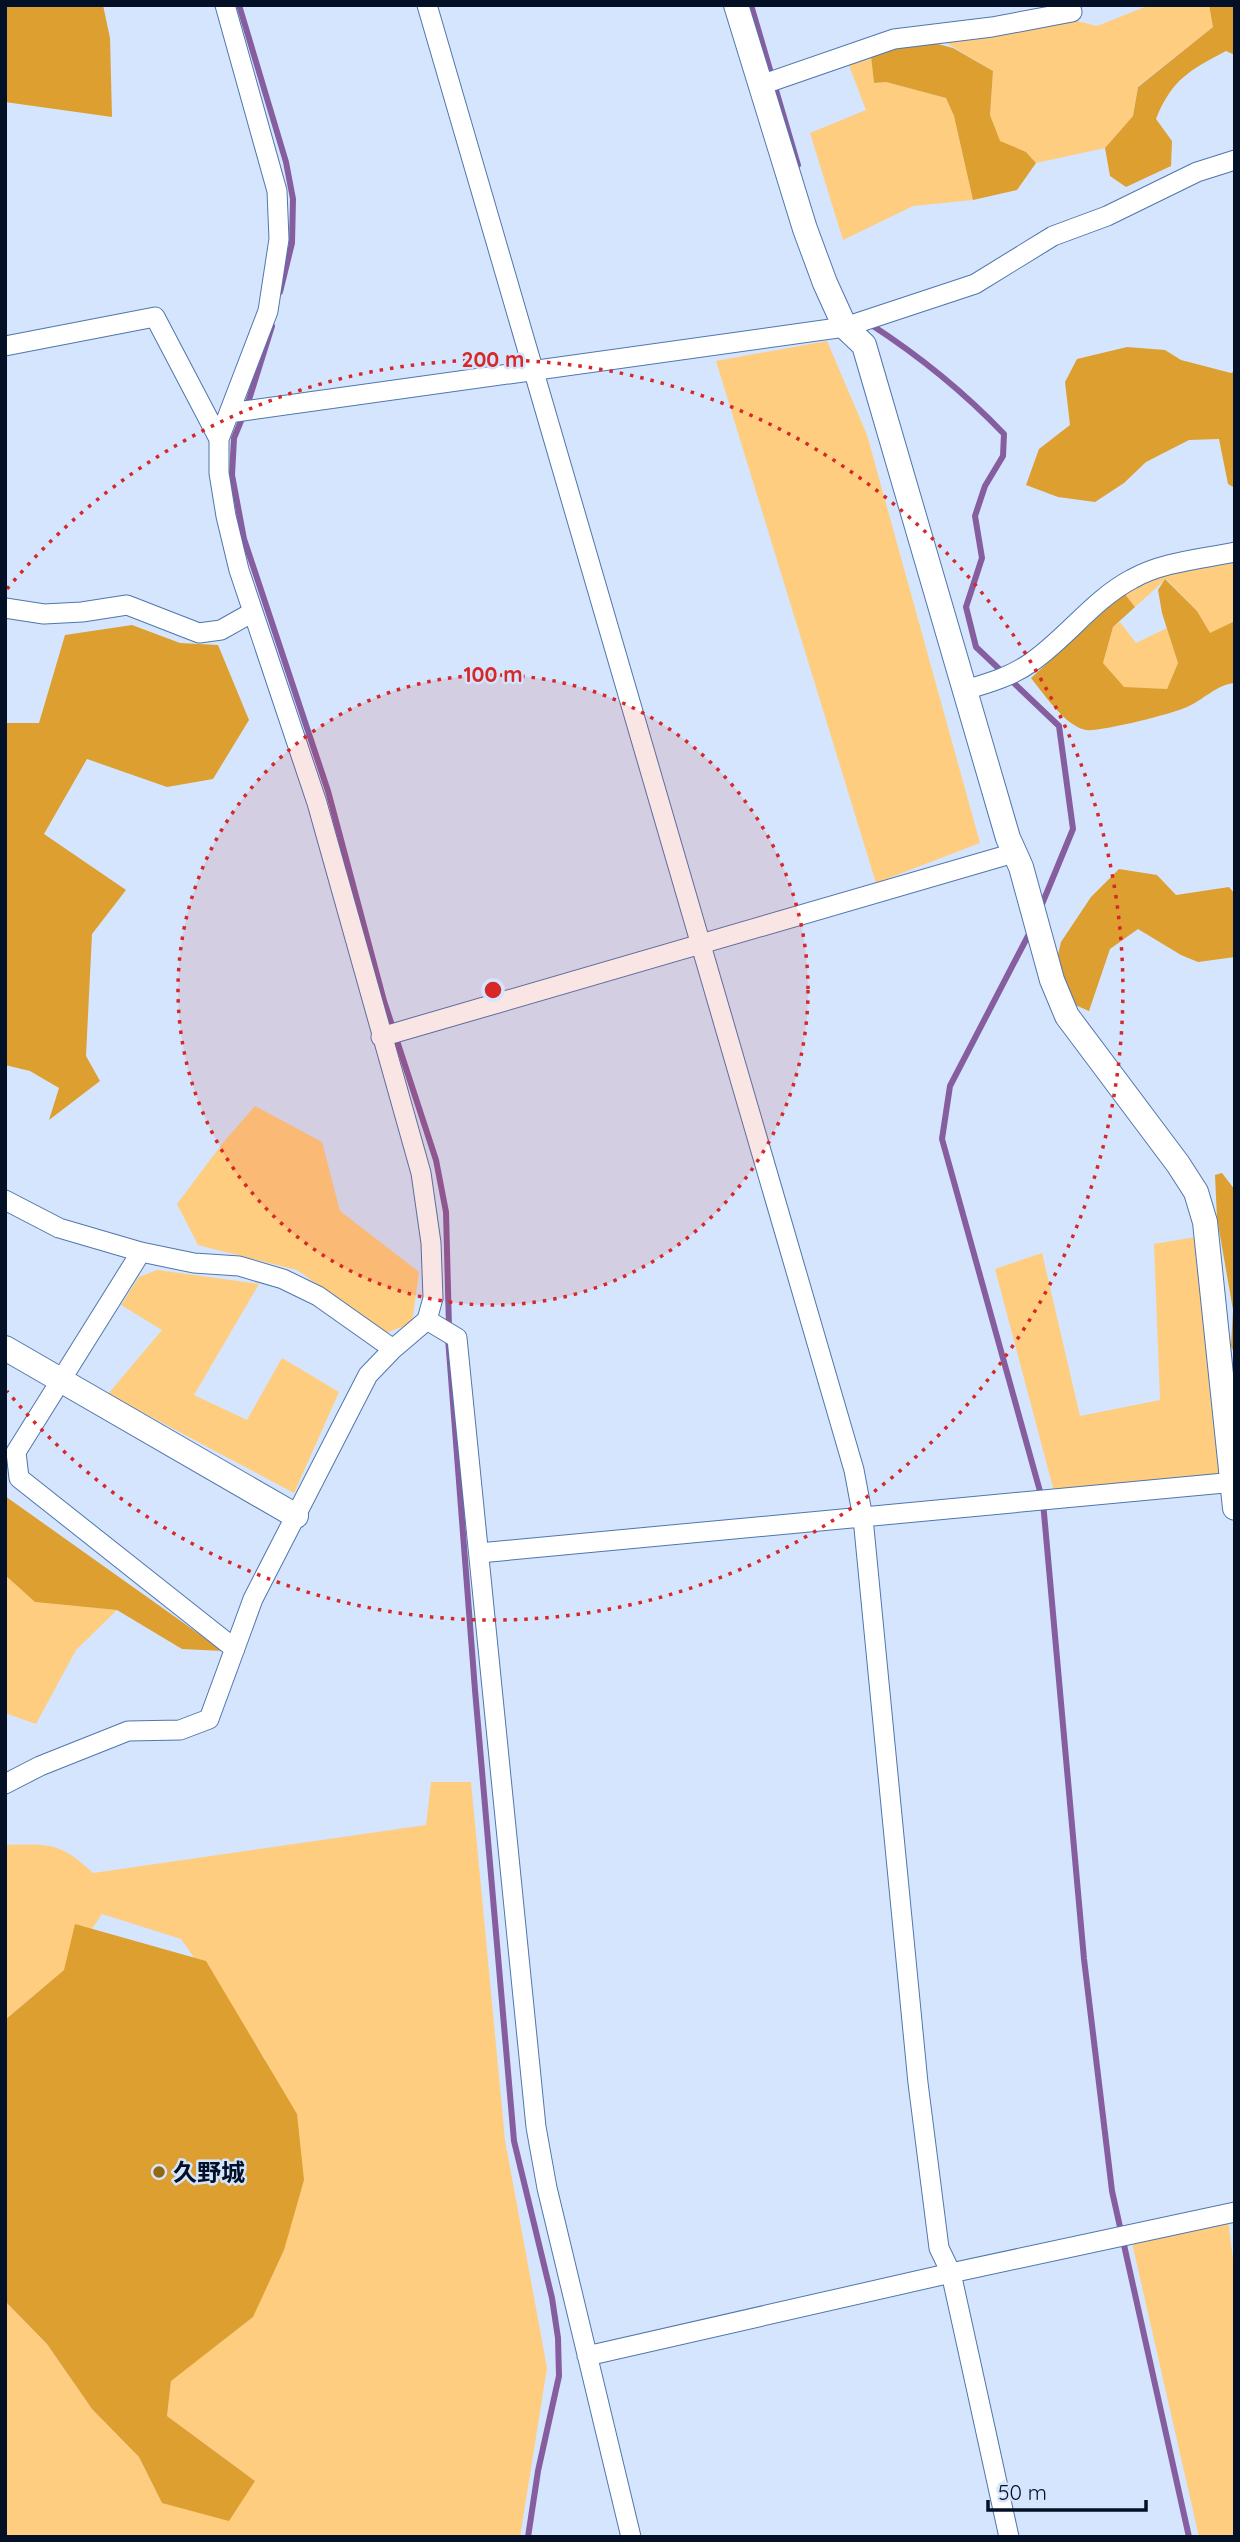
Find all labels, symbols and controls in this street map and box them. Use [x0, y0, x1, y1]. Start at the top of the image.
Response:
text: 200 m [462, 346, 524, 372]
text: 100 m [463, 661, 523, 687]
centre of rings [481, 978, 505, 1002]
place label: 久野城 [173, 2157, 245, 2187]
marker: 久野城 [151, 2164, 167, 2180]
scale bar [988, 2468, 1146, 2512]
text: 50 m [998, 2479, 1047, 2505]

